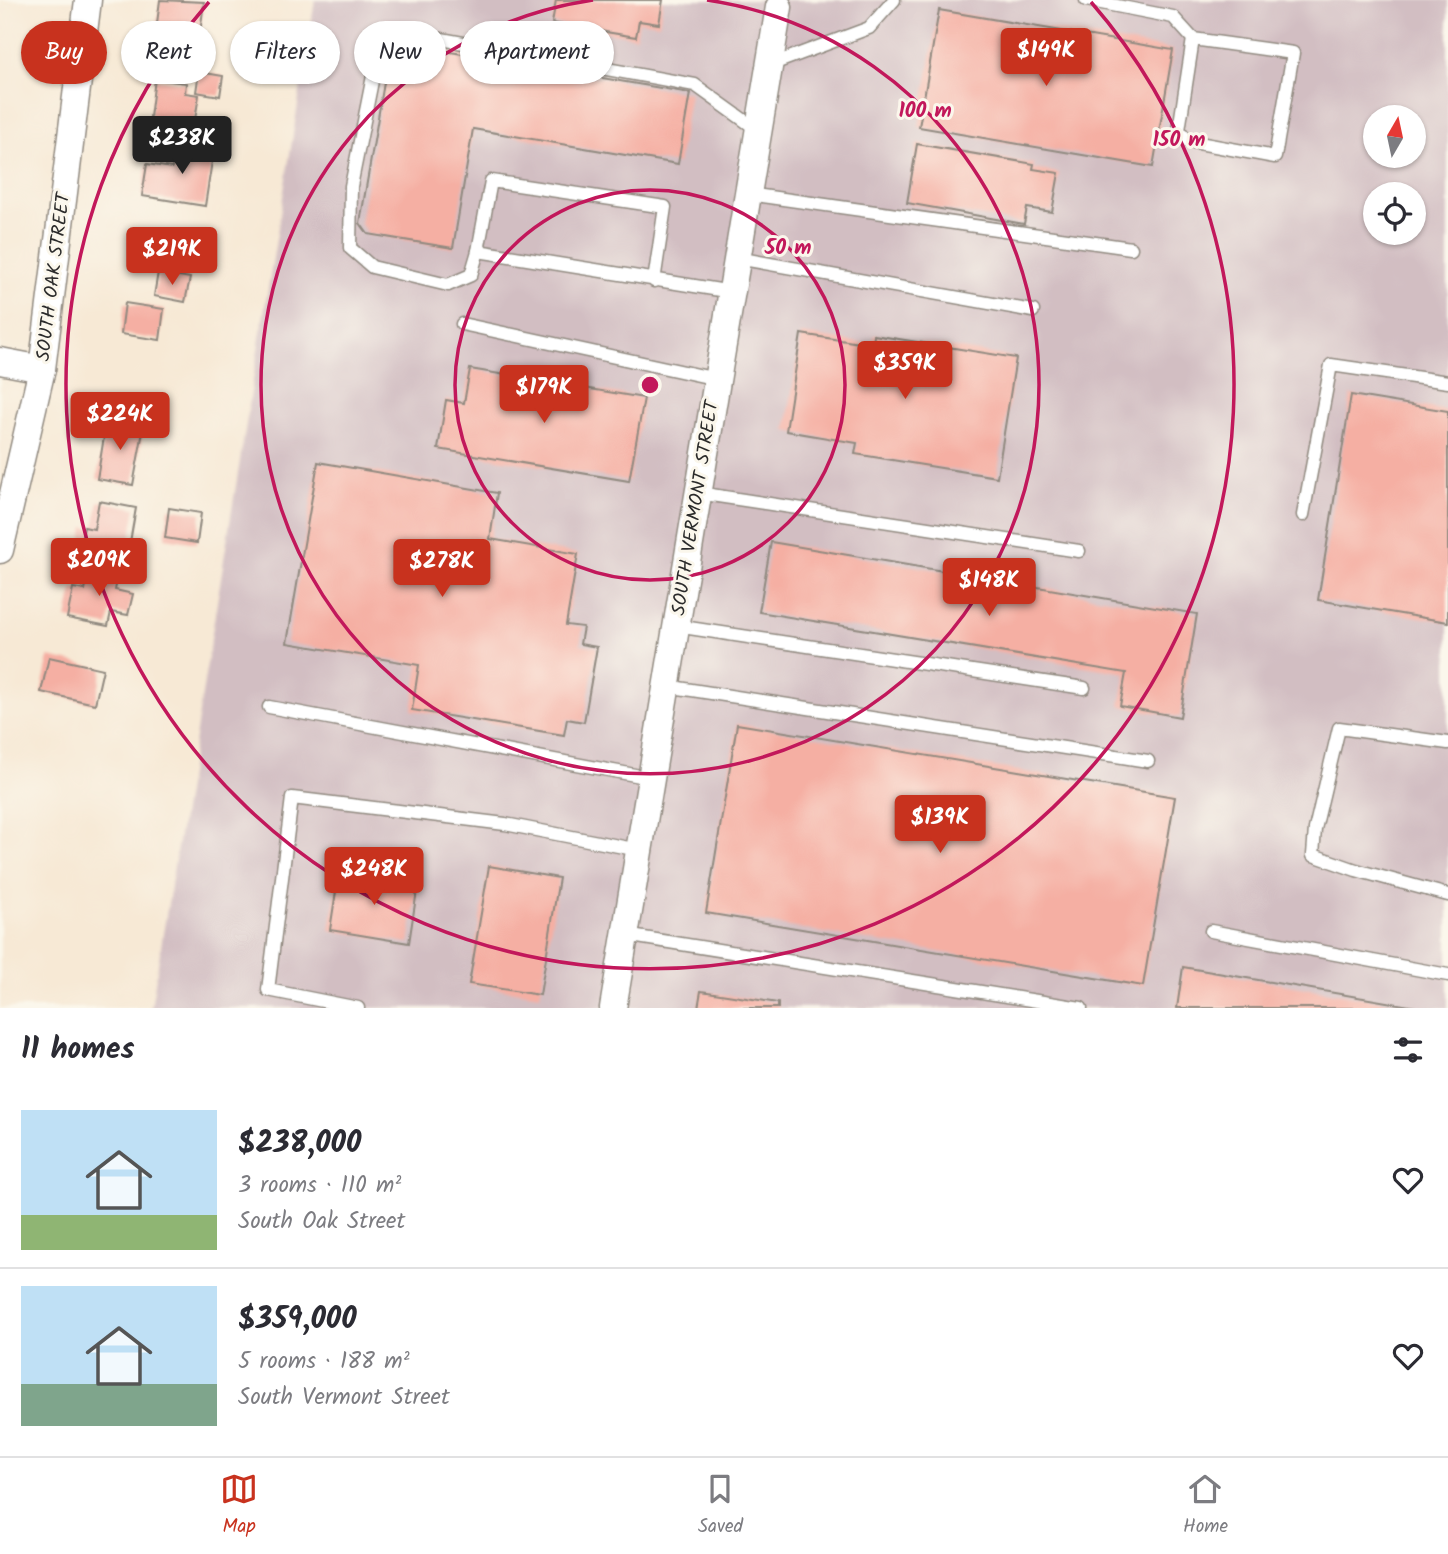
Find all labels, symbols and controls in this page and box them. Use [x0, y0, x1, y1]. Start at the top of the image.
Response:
chip: Buy [21, 21, 107, 84]
chip: Rent [121, 21, 216, 84]
chip: Filters [230, 21, 340, 84]
chip: New [354, 21, 446, 84]
chip: Apartment [460, 21, 614, 84]
pin: $149K [997, 28, 1095, 88]
text: $149K [1017, 33, 1075, 69]
text: 100 m [898, 95, 952, 128]
north arrow [1363, 105, 1426, 168]
map controls [1363, 105, 1426, 245]
pin: $238K [133, 116, 231, 176]
text: $238K [148, 121, 216, 157]
text: 150 m [1152, 124, 1206, 157]
button: locate [1363, 182, 1426, 245]
street label: SOUTH OAK STREET [29, 189, 79, 363]
pin: $219K [123, 228, 221, 287]
text: $219K [142, 232, 202, 268]
text: 50 m [764, 232, 811, 265]
pin: $359K [856, 342, 954, 401]
text: $359K [873, 346, 937, 382]
pin: $179K [495, 366, 593, 425]
text: $179K [516, 370, 572, 406]
centre of rings [638, 373, 662, 397]
pin: $224K [71, 392, 169, 452]
text: $224K [87, 397, 153, 433]
street label: SOUTH VERMONT STREET [664, 397, 728, 617]
pin: $209K [50, 538, 148, 598]
pin: $278K [393, 540, 491, 599]
text: $209K [67, 543, 131, 579]
text: $278K [409, 544, 475, 580]
pin: $148K [940, 558, 1038, 618]
text: $148K [959, 563, 1019, 599]
pin: $139K [891, 796, 989, 855]
text: $139K [911, 800, 969, 836]
pin: $248K [325, 848, 423, 907]
text: $248K [341, 852, 407, 888]
text: 11 homes [21, 1026, 134, 1074]
icon: filters [1389, 1031, 1427, 1069]
text: $238,000 [238, 1120, 361, 1168]
icon: home [77, 1138, 161, 1222]
icon: heart [1389, 1161, 1427, 1199]
text: 3 rooms · 110 m² [238, 1168, 401, 1204]
text: South Oak Street [238, 1204, 405, 1240]
text: $359,000 [238, 1296, 357, 1344]
icon: home [77, 1314, 161, 1398]
icon: heart [1389, 1337, 1427, 1375]
text: 5 rooms · 188 m² [238, 1344, 410, 1380]
text: South Vermont Street [238, 1380, 450, 1416]
tab: Map [220, 1470, 258, 1542]
tab: Saved [698, 1470, 743, 1542]
tab: Home [1183, 1470, 1228, 1542]

